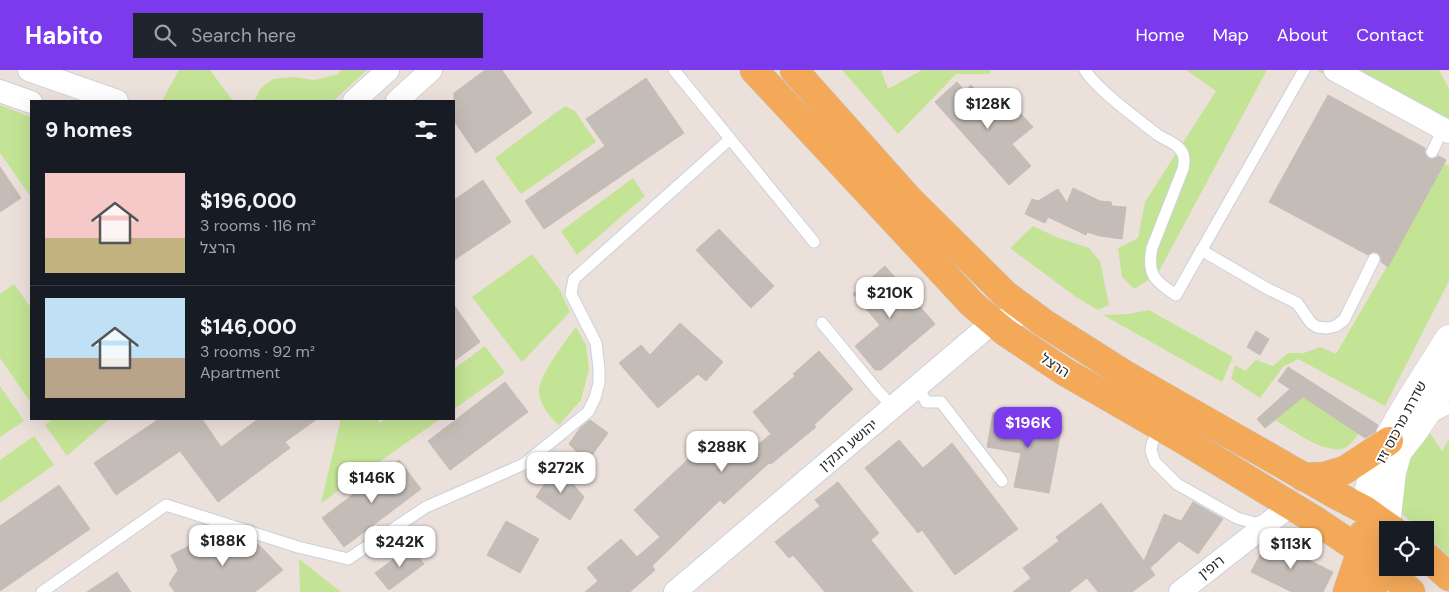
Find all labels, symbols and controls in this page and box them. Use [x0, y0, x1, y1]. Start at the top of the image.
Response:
search box [133, 13, 483, 58]
text: Habito [25, 20, 103, 51]
icon: search [151, 21, 179, 49]
text: Search here [191, 23, 296, 48]
text: Home [1135, 23, 1185, 47]
text: Map [1213, 23, 1249, 47]
text: About [1277, 23, 1328, 47]
text: Contact [1356, 23, 1424, 47]
pin: $128K [953, 88, 1023, 130]
text: $128K [965, 93, 1011, 114]
text: 9 homes [45, 116, 133, 144]
icon: filters [412, 116, 440, 144]
text: $196,000 [200, 187, 297, 215]
icon: home [85, 193, 145, 253]
text: 3 rooms · 116 m² [200, 215, 316, 236]
text: הרצל [200, 237, 236, 258]
pin: $210K [855, 276, 925, 319]
text: $210K [867, 282, 913, 303]
text: $146,000 [200, 313, 297, 341]
icon: home [85, 318, 145, 378]
text: 3 rooms · 92 m² [200, 341, 315, 362]
street label: הרצל [1037, 349, 1073, 381]
text: Apartment [200, 362, 280, 383]
street label: שדרת מרכוס זיו [1372, 378, 1430, 466]
pin: $196K [993, 406, 1063, 449]
text: $196K [1005, 412, 1051, 433]
street label: יהושע חנקין [815, 415, 881, 475]
pin: $288K [687, 430, 757, 473]
text: $288K [697, 436, 747, 457]
pin: $272K [526, 452, 596, 494]
text: $272K [538, 457, 584, 478]
pin: $146K [337, 462, 407, 504]
text: $146K [349, 467, 395, 488]
map controls [1379, 521, 1434, 576]
button: locate [1379, 521, 1434, 576]
pin: $188K [188, 524, 258, 567]
pin: $242K [365, 526, 435, 568]
pin: $113K [1256, 528, 1326, 570]
text: $188K [200, 530, 246, 551]
text: $242K [376, 531, 424, 552]
text: $113K [1270, 533, 1312, 554]
street label: רופין [1194, 551, 1228, 583]

